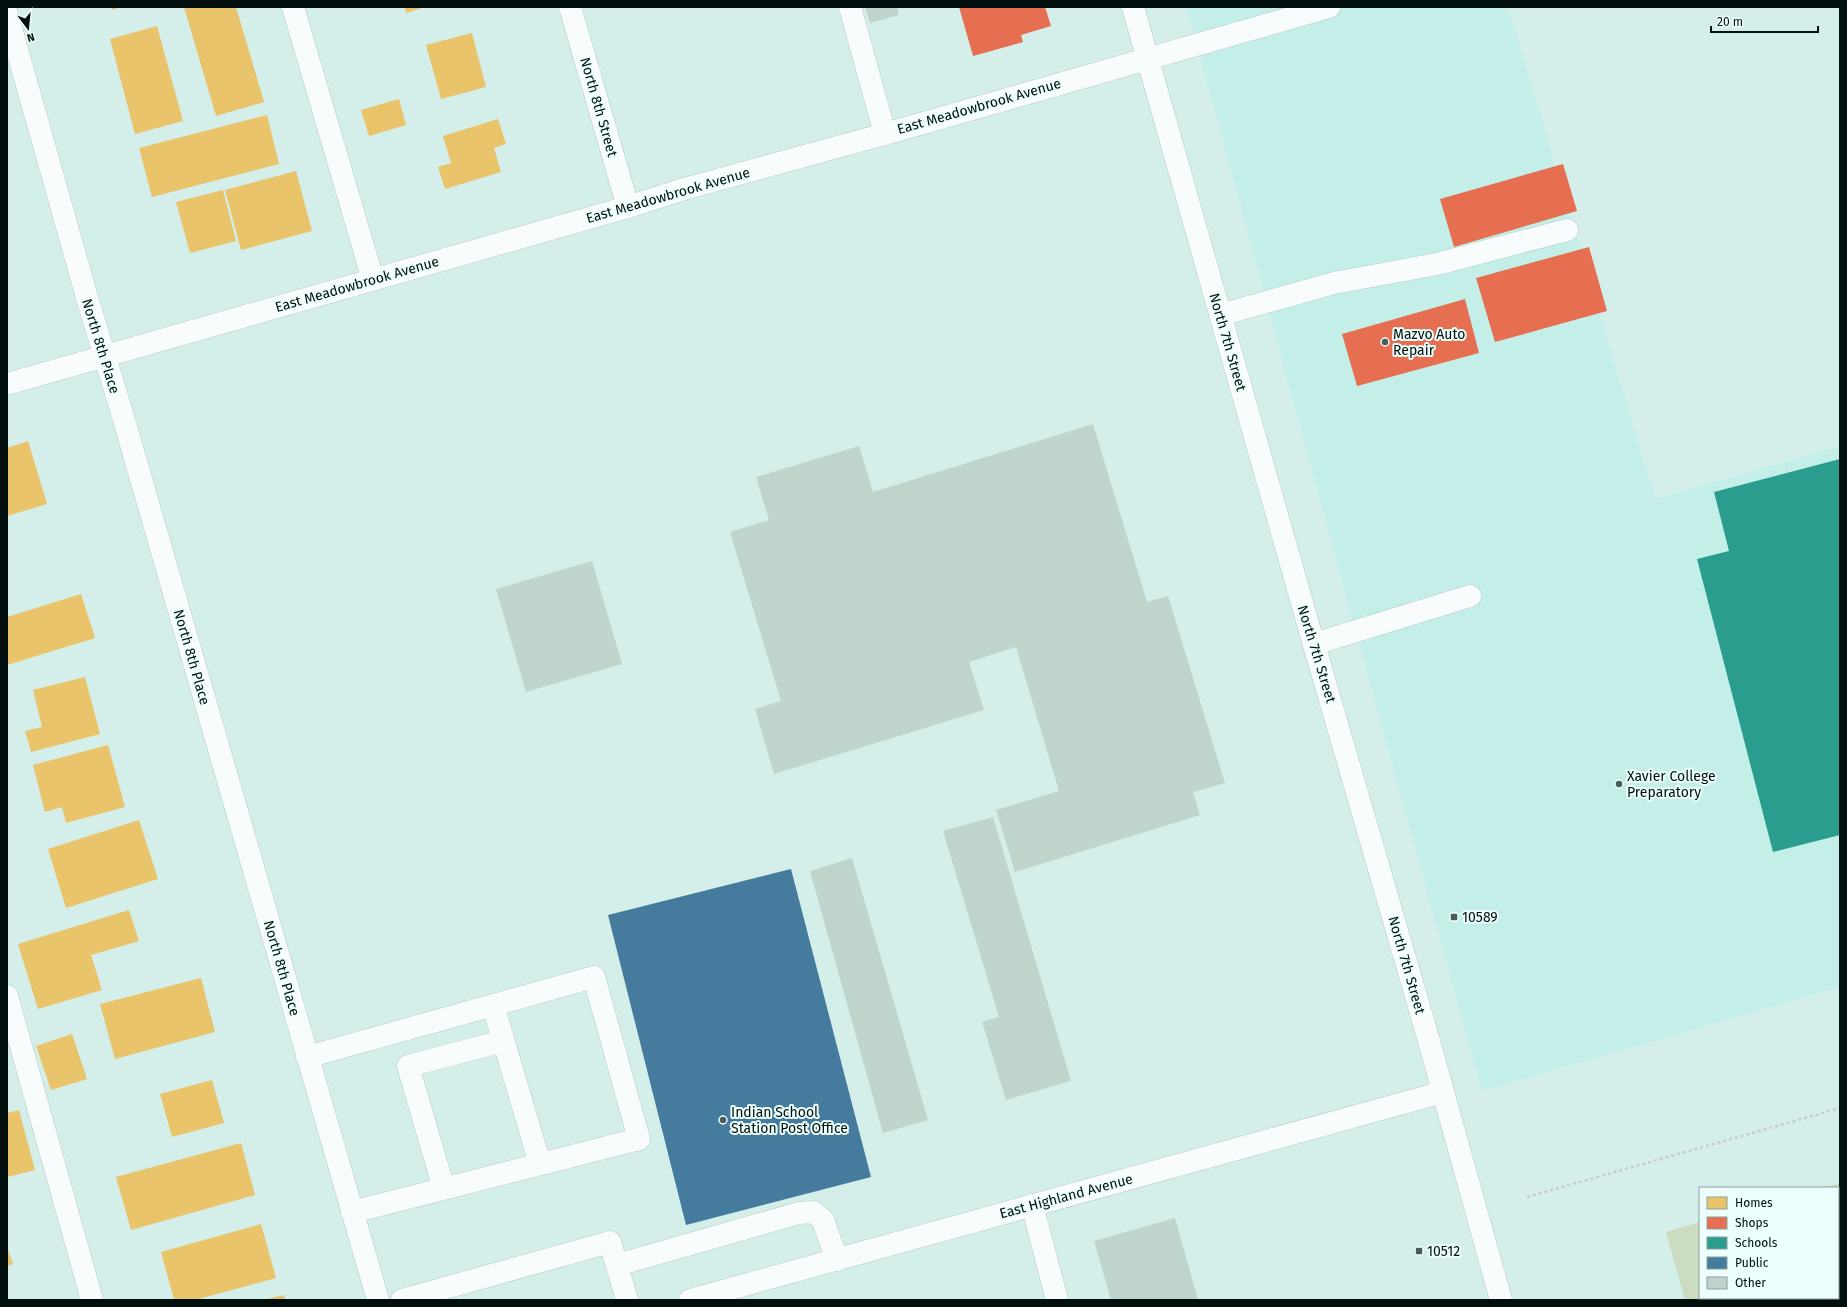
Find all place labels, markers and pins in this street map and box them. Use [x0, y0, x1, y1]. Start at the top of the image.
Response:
place label: Mazvo Auto Repair [1393, 326, 1466, 359]
marker: Mazvo Auto Repair [1380, 337, 1390, 347]
place label: Xavier College Preparatory [1627, 768, 1716, 801]
marker: Xavier College Preparatory [1614, 779, 1624, 789]
place label: 10589 [1462, 909, 1498, 926]
marker: 10589 [1449, 912, 1459, 922]
place label: Indian School Station Post Office [731, 1104, 848, 1137]
marker: Indian School Station Post Office [718, 1115, 728, 1125]
place label: 10512 [1427, 1243, 1460, 1260]
marker: 10512 [1414, 1246, 1424, 1256]

